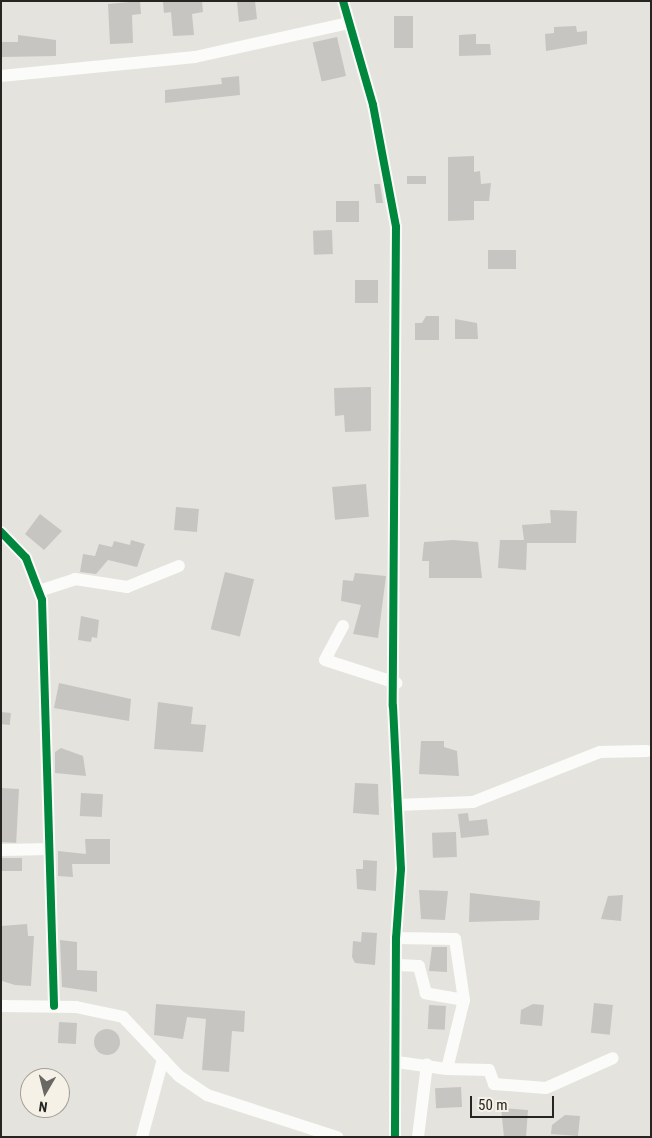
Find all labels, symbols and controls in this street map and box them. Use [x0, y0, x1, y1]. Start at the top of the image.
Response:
north arrow [20, 1068, 70, 1118]
scale bar [472, 1086, 556, 1118]
text: 50 m [478, 1096, 508, 1114]
text: N [38, 1098, 48, 1115]

